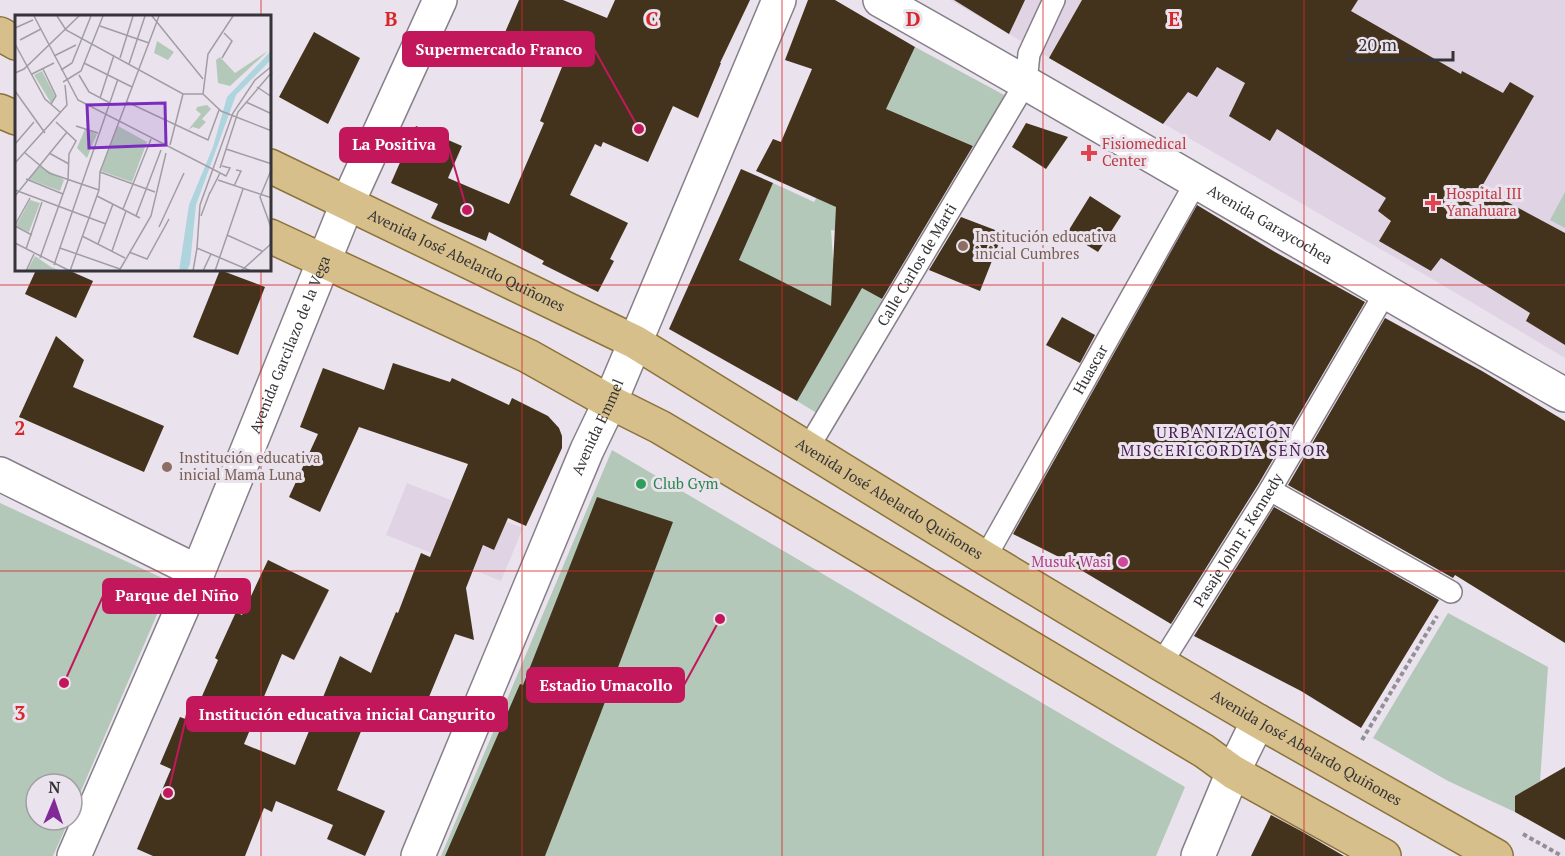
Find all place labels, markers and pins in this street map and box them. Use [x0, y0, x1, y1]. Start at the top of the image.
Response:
callout: Supermercado Franco [403, 32, 594, 66]
callout: La Positiva [340, 128, 448, 162]
place label: Fisiomedical Center [1102, 133, 1186, 170]
marker: Fisiomedical Center [1080, 144, 1098, 162]
place label: Hospital III Yanahuara [1446, 183, 1522, 220]
marker: Hospital III Yanahuara [1424, 194, 1442, 212]
place label: Institución educativa inicial Cumbres [975, 226, 1117, 263]
marker: Institución educativa inicial Cumbres [956, 239, 970, 253]
place label: Institución educativa inicial Mama Luna [179, 447, 321, 484]
marker: Institución educativa inicial Mama Luna [160, 460, 174, 474]
place label: Club Gym [653, 473, 719, 493]
marker: Club Gym [634, 477, 648, 491]
place label: Musuk Wasi [1031, 551, 1111, 571]
marker: Musuk Wasi [1116, 555, 1130, 569]
callout: Parque del Niño [103, 579, 250, 613]
callout: Estadio Umacollo [527, 668, 684, 702]
callout: Institución educativa inicial Cangurito [187, 697, 507, 731]

